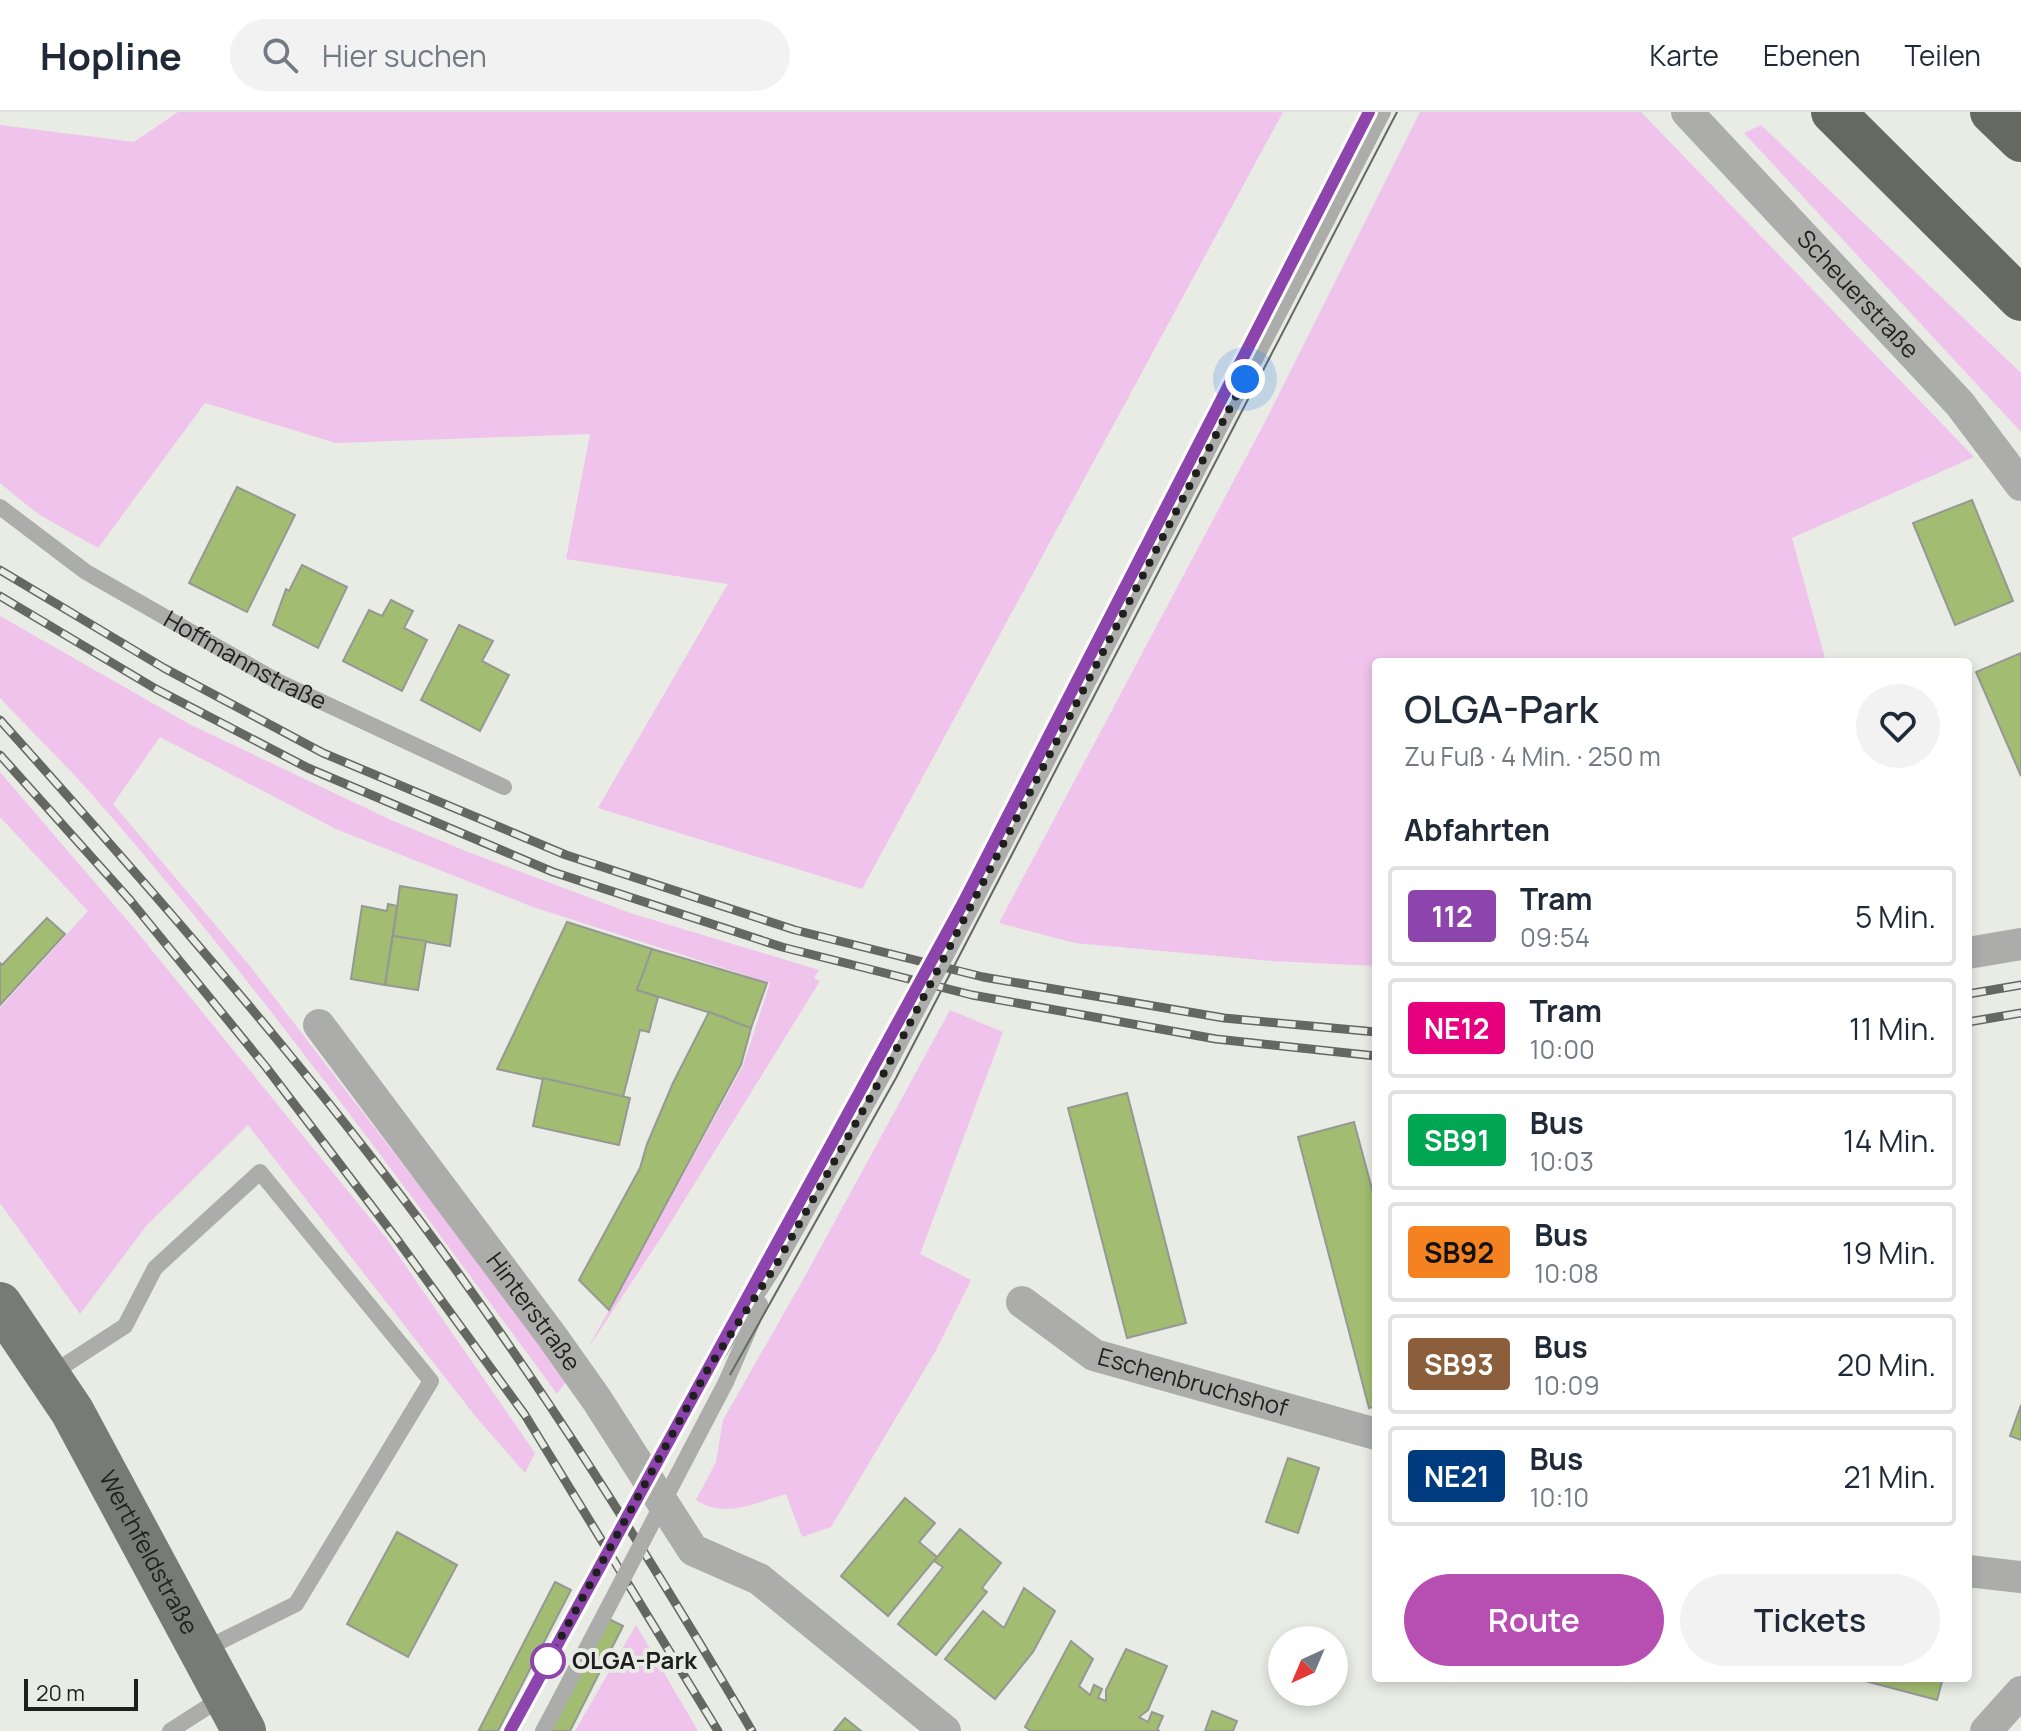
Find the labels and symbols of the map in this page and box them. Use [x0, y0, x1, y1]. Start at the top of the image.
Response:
street label: Scheuerstraße [1790, 222, 1927, 365]
your location [1225, 359, 1265, 399]
street label: Hoffmannstraße [158, 602, 332, 717]
street label: Hinterstraße [480, 1245, 589, 1377]
street label: Eschenbruchshof [1094, 1339, 1293, 1424]
street label: Werthfeldstraße [92, 1464, 207, 1640]
north arrow [1268, 1626, 1348, 1706]
place label: OLGA-Park [572, 1643, 698, 1676]
marker: OLGA-Park [531, 1644, 565, 1678]
scale bar [24, 1675, 138, 1711]

